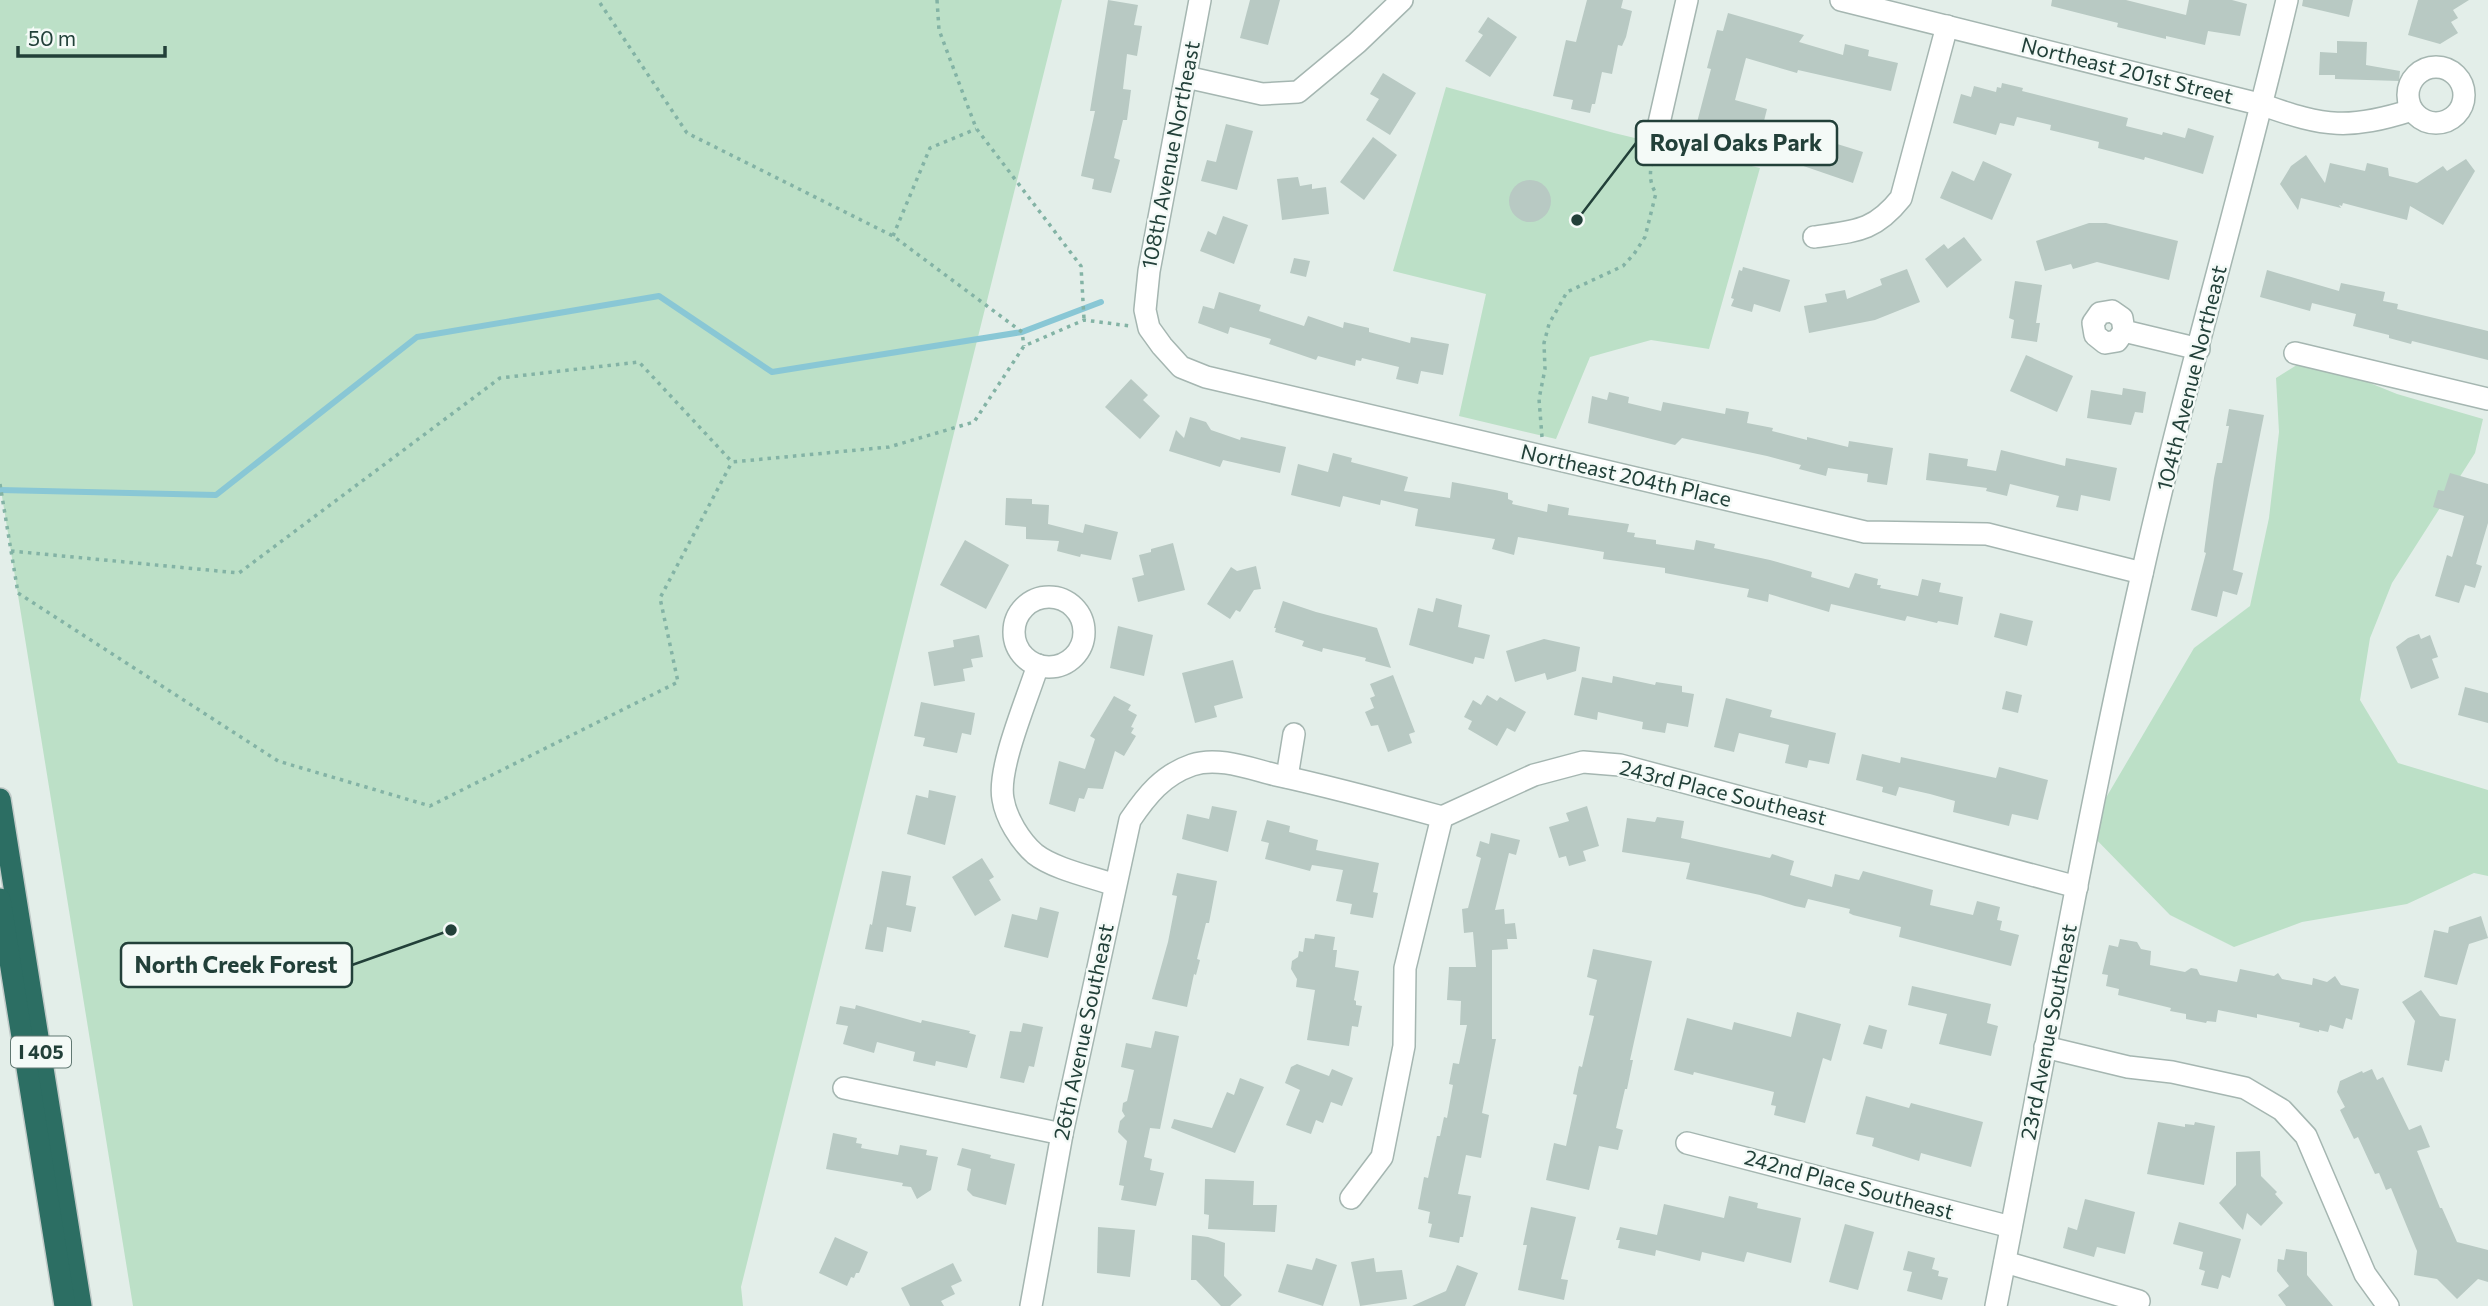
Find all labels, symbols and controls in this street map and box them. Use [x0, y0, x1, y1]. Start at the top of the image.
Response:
scale bar [18, 14, 164, 58]
text: 50 m [28, 25, 76, 50]
street label: Northeast 201st Street [2019, 31, 2236, 108]
street label: 108th Avenue Northeast [1135, 39, 1204, 271]
callout: Royal Oaks Park [1636, 121, 1837, 165]
text: Royal Oaks Park [1650, 128, 1822, 156]
street label: 104th Avenue Northeast [2150, 262, 2231, 493]
street label: Northeast 204th Place [1519, 438, 1734, 511]
street label: 243rd Place Southeast [1617, 754, 1829, 829]
street label: 26th Avenue Southeast [1047, 921, 1118, 1142]
street label: 23rd Avenue Southeast [2014, 922, 2081, 1142]
callout: North Creek Forest [121, 943, 352, 987]
text: North Creek Forest [135, 950, 338, 978]
road number: I 405 [11, 1036, 71, 1068]
street label: 242nd Place Southeast [1742, 1144, 1957, 1224]

